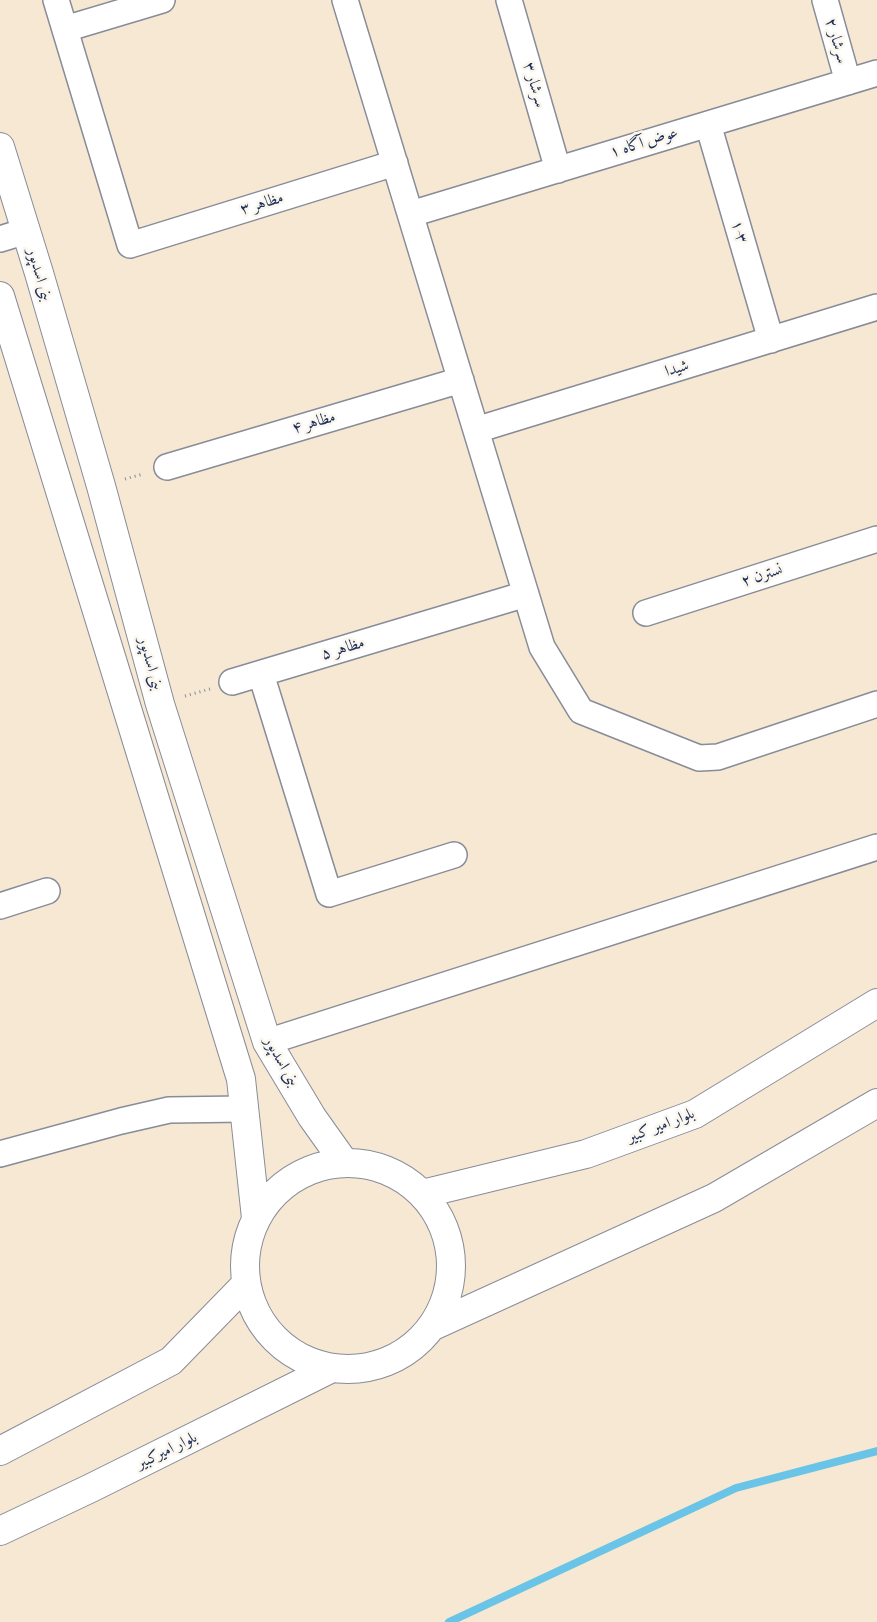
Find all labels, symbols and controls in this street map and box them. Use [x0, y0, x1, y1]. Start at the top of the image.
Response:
street label: سرشار ۲ [820, 16, 852, 66]
street label: سرشار ۳ [518, 60, 550, 110]
street label: عوض آگاه ۱ [607, 124, 681, 162]
street label: مظاهر ۳ [238, 188, 286, 220]
street label: ۱-۳ [727, 218, 751, 246]
street label: بنی اسدپور [22, 246, 56, 304]
street label: شیدا [663, 356, 691, 382]
street label: مظاهر ۴ [290, 408, 338, 438]
street label: نسترن ۲ [739, 560, 785, 592]
street label: مظاهر ۵ [319, 633, 367, 665]
street label: بنی اسدپور [134, 635, 166, 693]
street label: بنی اسدپور [259, 1033, 303, 1091]
street label: بلوار امیر کبیر [625, 1104, 697, 1148]
street label: بلوار امیرکبیر [134, 1428, 200, 1474]

